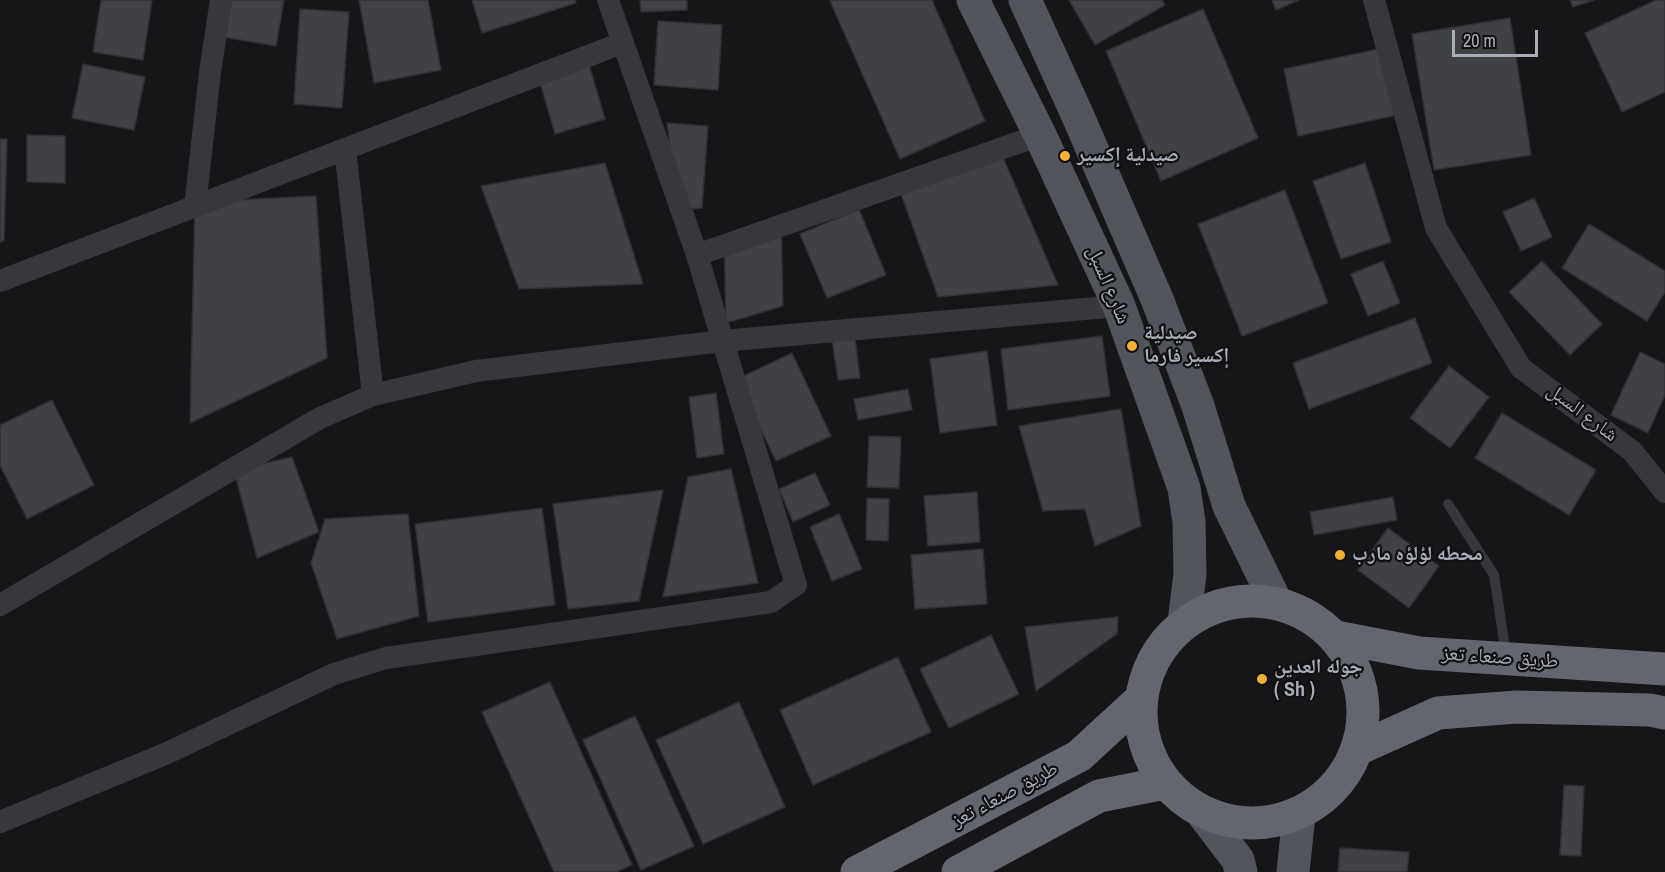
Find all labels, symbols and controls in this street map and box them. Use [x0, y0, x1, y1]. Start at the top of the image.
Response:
scale bar [1455, 18, 1540, 56]
text: 20 m [1463, 28, 1496, 53]
place label: صيدلية إكسير [1077, 144, 1179, 168]
marker: صيدلية إكسير [1058, 149, 1072, 163]
street label: شارع السبل [1081, 242, 1135, 328]
place label: صيدلية إكسير فارما [1144, 322, 1229, 369]
marker: صيدلية إكسير فارما [1125, 339, 1139, 353]
street label: شارع السبل [1542, 379, 1622, 447]
place label: محطه لؤلؤه مارب [1352, 543, 1483, 567]
marker: محطه لؤلؤه مارب [1333, 548, 1347, 562]
street label: طريق صنعاء تعز [1441, 642, 1559, 674]
place label: جوله العدين ( Sh ) [1274, 656, 1362, 703]
marker: جوله العدين ( Sh ) [1255, 672, 1269, 686]
street label: طريق صنعاء تعز [948, 757, 1062, 833]

